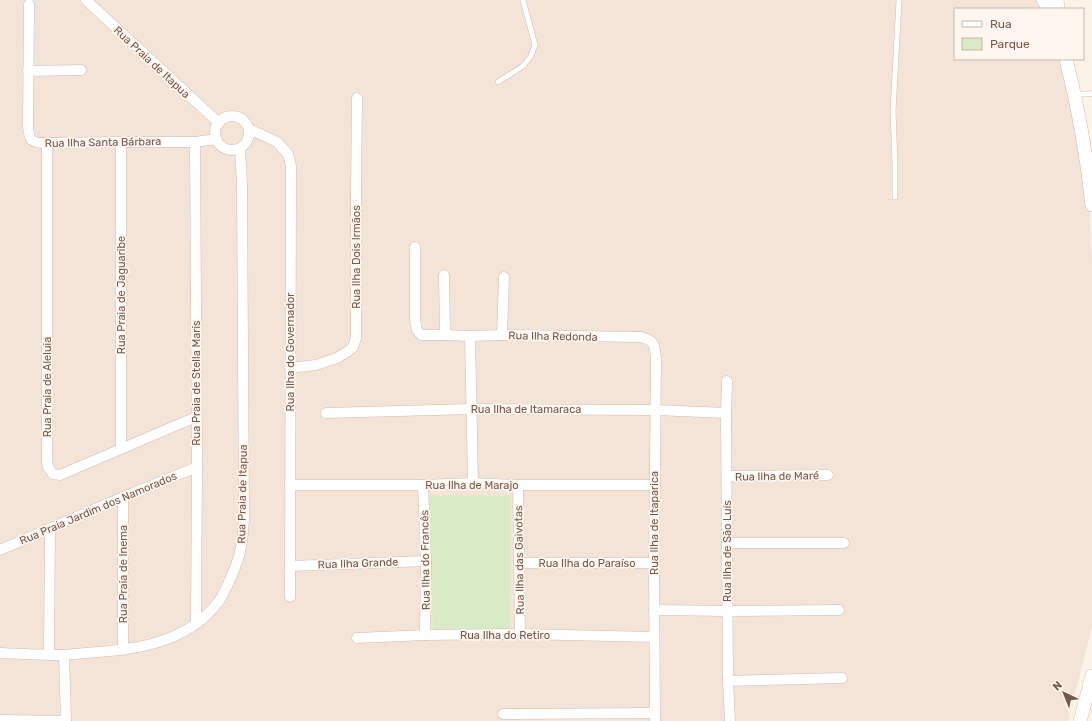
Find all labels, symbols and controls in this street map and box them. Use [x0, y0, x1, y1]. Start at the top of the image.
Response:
legend [954, 8, 1084, 60]
text: Rua [990, 17, 1012, 31]
street label: Rua Praia de Itapua [111, 24, 192, 101]
text: Parque [990, 37, 1030, 51]
street label: Rua Ilha Santa Bárbara [45, 135, 161, 150]
street label: Rua Ilha Dois Irmãos [350, 205, 363, 309]
street label: Rua Praia de Jaguaribe [115, 236, 128, 354]
street label: Rua Ilha do Governador [284, 292, 297, 411]
street label: Rua Praia de Stella Maris [190, 320, 203, 446]
street label: Rua Ilha Redonda [508, 329, 598, 344]
street label: Rua Praia de Aleluia [41, 337, 54, 437]
street label: Rua Ilha de Itamaraca [471, 403, 581, 416]
street label: Rua Praia de Itapua [235, 444, 250, 544]
street label: Rua Praia Jardim dos Namorados [18, 469, 179, 548]
street label: Rua Ilha de Maré [735, 469, 819, 484]
street label: Rua Ilha de Itaparica [648, 471, 661, 575]
street label: Rua Ilha de Marajo [425, 479, 519, 492]
street label: Rua Ilha de São Luís [721, 500, 734, 602]
street label: Rua Ilha das Gaivotas [512, 505, 527, 615]
street label: Rua Ilha do Francês [418, 509, 433, 610]
street label: Rua Praia de Inema [117, 525, 130, 623]
street label: Rua Ilha Grande [317, 556, 399, 571]
street label: Rua Ilha do Paraíso [538, 557, 636, 570]
street label: Rua Ilha do Retiro [460, 629, 550, 642]
north arrow [1044, 673, 1084, 713]
text: N [1050, 679, 1065, 694]

